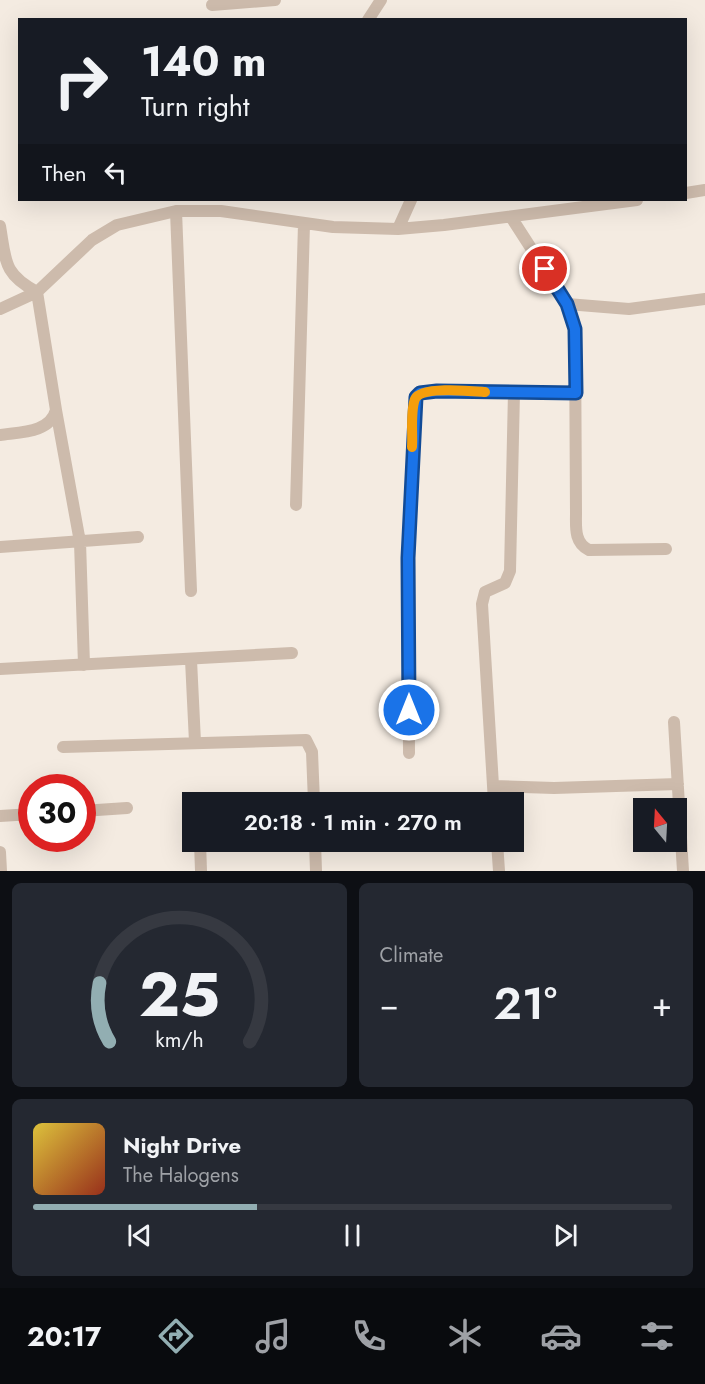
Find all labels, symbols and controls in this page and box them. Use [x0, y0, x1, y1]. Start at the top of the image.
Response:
text: 140 m [141, 31, 267, 92]
icon: right [42, 42, 120, 120]
text: Turn right [141, 87, 249, 126]
icon: left [99, 156, 132, 189]
text: Then [42, 157, 87, 189]
pin [519, 243, 570, 294]
icon: arrive [528, 252, 561, 285]
position arrow [377, 678, 441, 742]
speed limit sign: 30 [18, 774, 96, 852]
north arrow [633, 798, 687, 852]
map controls [633, 798, 687, 852]
text: 20:18 · 1 min · 270 m [244, 806, 462, 838]
text: Climate [380, 941, 443, 970]
text: 25 [139, 949, 220, 1039]
text: 21° [494, 971, 557, 1036]
text: − [380, 981, 399, 1028]
text: + [652, 981, 672, 1028]
text: km/h [155, 1024, 203, 1055]
text: Night Drive [123, 1129, 241, 1161]
text: The Halogens [123, 1161, 239, 1190]
icon: previous [123, 1219, 156, 1252]
icon: pause [336, 1219, 369, 1252]
icon: next [549, 1219, 582, 1252]
icon: directions [155, 1315, 197, 1357]
icon: music [252, 1315, 294, 1357]
icon: phone [348, 1315, 390, 1357]
icon: climate [444, 1315, 486, 1357]
icon: car [540, 1315, 582, 1357]
icon: filters [636, 1315, 678, 1357]
text: 20:17 [27, 1317, 101, 1356]

